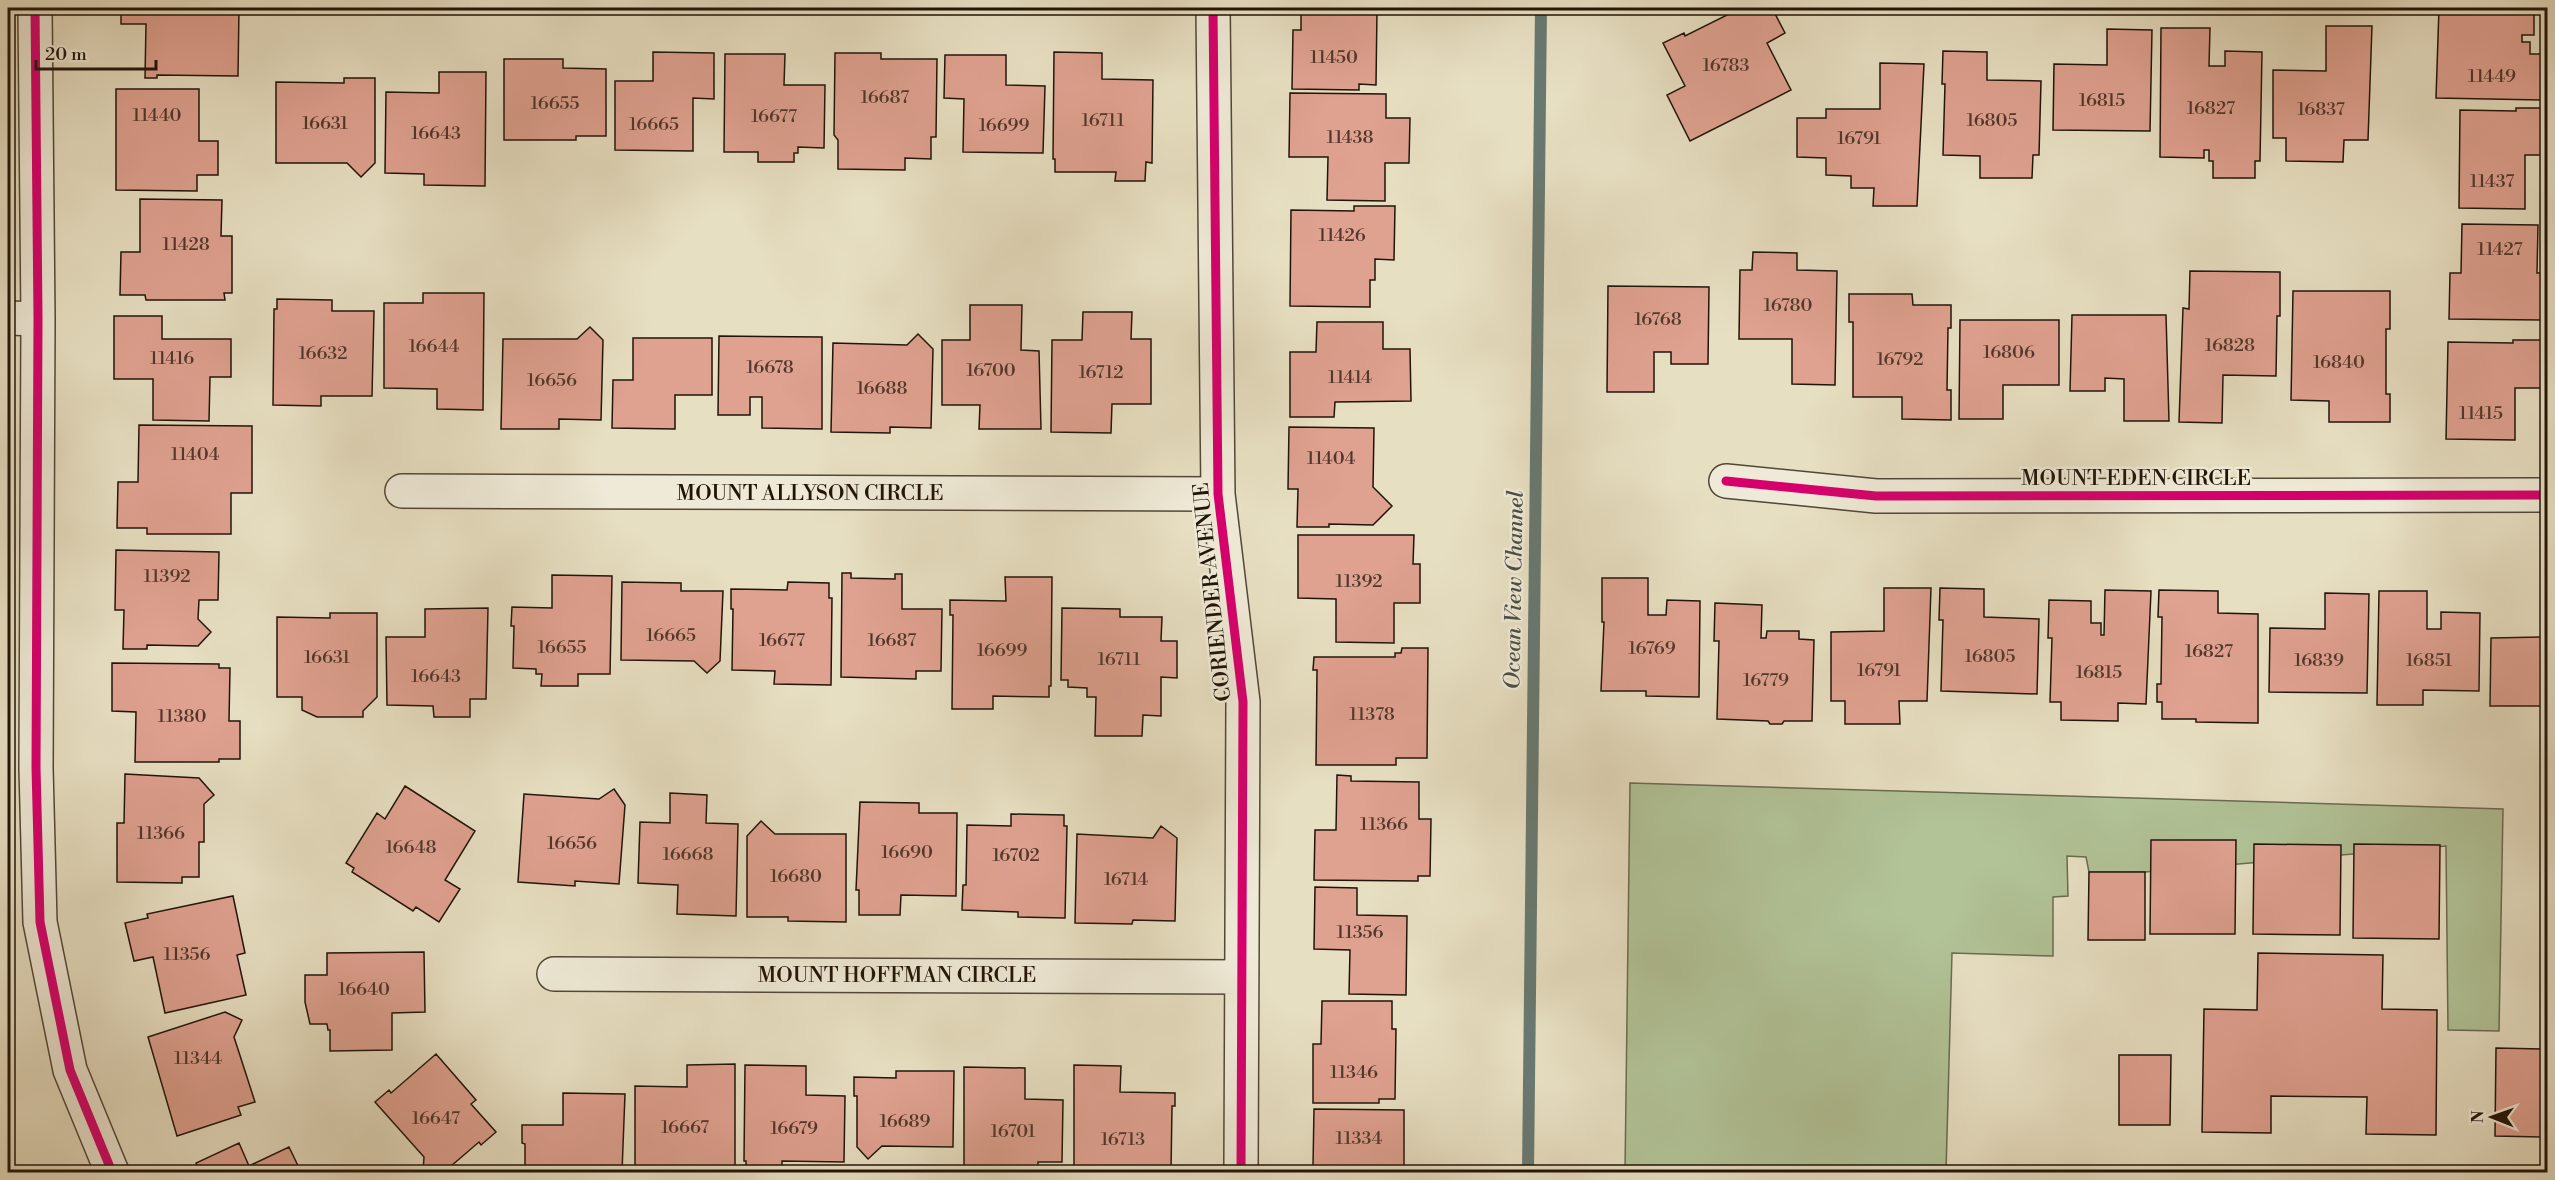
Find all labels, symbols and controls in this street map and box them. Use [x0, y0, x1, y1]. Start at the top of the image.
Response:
scale bar [36, 33, 156, 71]
text: 20 m [45, 43, 87, 66]
house number: 11450 [1310, 46, 1358, 69]
house number: 16783 [1703, 54, 1749, 77]
house number: 11449 [2468, 65, 2516, 88]
house number: 16687 [861, 86, 909, 109]
house number: 16815 [2079, 89, 2125, 112]
house number: 16655 [531, 92, 579, 115]
house number: 16827 [2187, 97, 2235, 120]
house number: 16837 [2297, 98, 2345, 121]
house number: 11440 [132, 104, 182, 127]
house number: 16677 [751, 105, 797, 128]
house number: 16711 [1082, 109, 1125, 132]
house number: 16805 [1967, 109, 2018, 132]
house number: 16631 [302, 112, 348, 135]
house number: 16665 [629, 113, 679, 136]
house number: 16699 [979, 114, 1029, 137]
house number: 16643 [411, 122, 461, 145]
house number: 11438 [1326, 126, 1374, 149]
house number: 16791 [1837, 127, 1881, 150]
house number: 11437 [2470, 170, 2514, 193]
house number: 11426 [1318, 224, 1366, 247]
house number: 11428 [162, 233, 210, 256]
house number: 11427 [2477, 238, 2523, 261]
house number: 16780 [1764, 294, 1812, 317]
house number: 16768 [1634, 308, 1682, 331]
house number: 16828 [2205, 334, 2255, 357]
house number: 16644 [408, 335, 460, 358]
house number: 16806 [1983, 341, 2035, 364]
house number: 16632 [298, 342, 348, 365]
house number: 11416 [150, 347, 194, 370]
house number: 16792 [1876, 348, 1924, 371]
house number: 16840 [2313, 351, 2365, 374]
house number: 16678 [746, 356, 794, 379]
house number: 16700 [966, 359, 1016, 382]
house number: 16712 [1078, 361, 1124, 384]
house number: 11414 [1328, 366, 1372, 389]
house number: 16656 [527, 369, 577, 392]
house number: 16688 [857, 377, 908, 400]
house number: 11415 [2459, 402, 2503, 425]
house number: 11404 [171, 443, 220, 466]
house number: 11404 [1307, 447, 1356, 470]
street label: MOUNT EDEN CIRCLE [2021, 466, 2251, 492]
street label: MOUNT ALLYSON CIRCLE [677, 481, 943, 507]
street label: CORIENDER AVENUE [1189, 481, 1237, 703]
water label: Ocean View Channel [1499, 490, 1530, 690]
house number: 11392 [143, 565, 191, 588]
house number: 11392 [1335, 570, 1383, 593]
house number: 16665 [646, 624, 696, 647]
house number: 16677 [759, 629, 805, 652]
house number: 16687 [868, 629, 916, 652]
house number: 16655 [538, 636, 586, 659]
house number: 16769 [1628, 637, 1676, 660]
house number: 16699 [977, 639, 1027, 662]
house number: 16827 [2185, 640, 2233, 663]
house number: 16805 [1965, 645, 2016, 668]
house number: 16631 [304, 646, 350, 669]
house number: 16711 [1098, 648, 1141, 671]
house number: 16839 [2294, 649, 2344, 672]
house number: 16851 [2406, 649, 2453, 672]
house number: 16791 [1857, 659, 1901, 682]
house number: 16815 [2076, 661, 2122, 684]
house number: 16643 [411, 665, 461, 688]
house number: 16779 [1743, 669, 1789, 692]
house number: 11378 [1349, 703, 1395, 726]
house number: 11380 [158, 705, 207, 728]
house number: 11366 [1360, 813, 1408, 836]
house number: 11366 [137, 822, 185, 845]
house number: 16656 [547, 832, 597, 855]
house number: 16648 [385, 836, 437, 859]
house number: 16690 [881, 841, 933, 864]
house number: 16668 [663, 843, 713, 866]
house number: 16702 [992, 844, 1040, 867]
house number: 16680 [770, 865, 822, 888]
house number: 16714 [1104, 868, 1149, 891]
house number: 11356 [1337, 921, 1384, 944]
house number: 11356 [164, 943, 211, 966]
street label: MOUNT HOFFMAN CIRCLE [758, 963, 1036, 989]
house number: 16640 [338, 978, 390, 1001]
house number: 11344 [174, 1047, 222, 1070]
house number: 11346 [1330, 1061, 1378, 1084]
north arrow [2462, 1087, 2522, 1147]
house number: 16647 [412, 1107, 460, 1130]
house number: 16689 [880, 1110, 931, 1133]
text: N [2468, 1110, 2488, 1123]
house number: 16667 [661, 1116, 709, 1139]
house number: 16679 [770, 1117, 818, 1140]
house number: 16701 [991, 1120, 1036, 1143]
house number: 11334 [1336, 1127, 1383, 1150]
house number: 16713 [1101, 1128, 1145, 1151]

